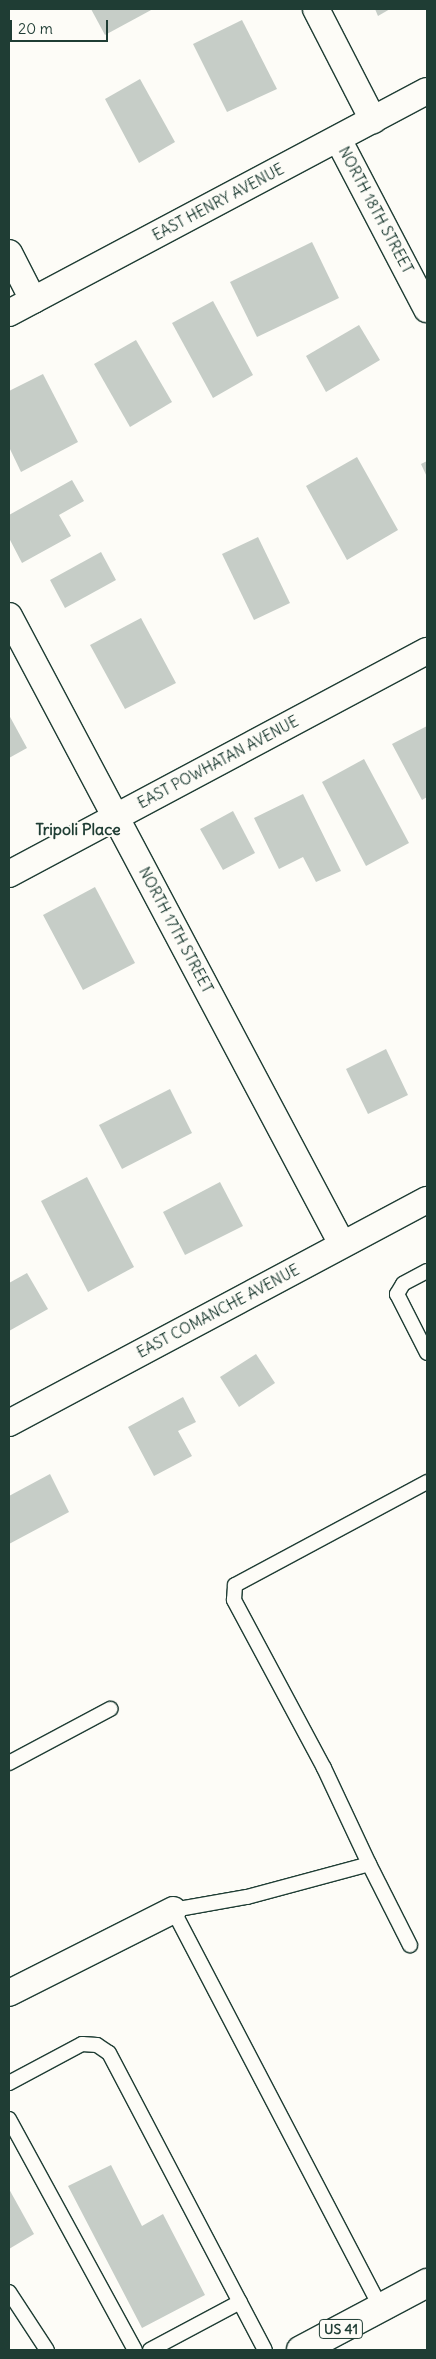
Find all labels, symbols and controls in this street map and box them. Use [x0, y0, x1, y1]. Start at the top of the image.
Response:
scale bar [12, 10, 110, 42]
text: 20 m [18, 19, 53, 38]
street label: NORTH 18TH STREET [335, 144, 417, 276]
street label: EAST HENRY AVENUE [149, 160, 287, 244]
street label: EAST POWHATAN AVENUE [134, 712, 302, 812]
district label: Tripoli Place [35, 819, 121, 839]
street label: NORTH 17TH STREET [135, 864, 217, 996]
street label: EAST COMANCHE AVENUE [134, 1261, 302, 1361]
road number: US 41 [318, 2318, 364, 2340]

